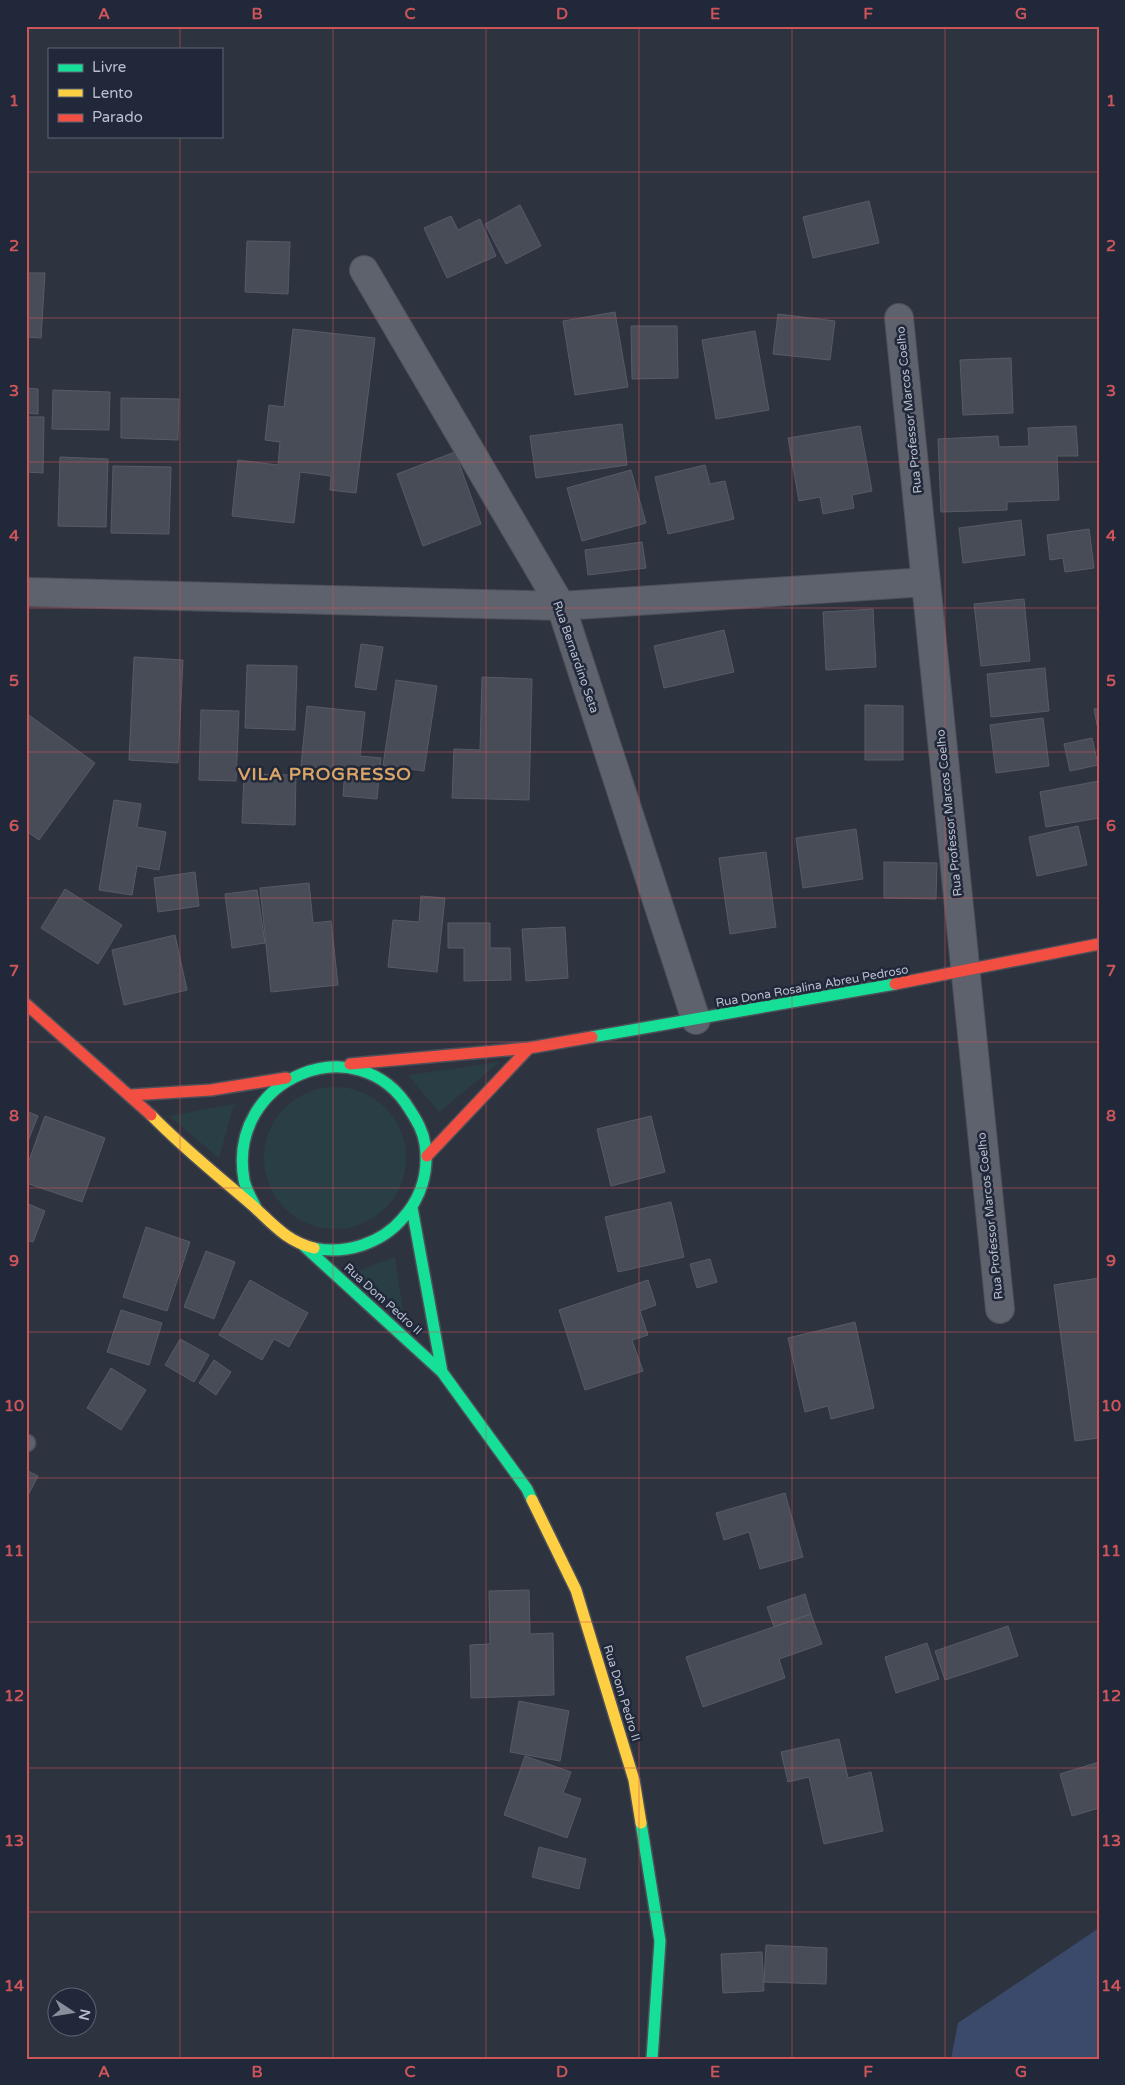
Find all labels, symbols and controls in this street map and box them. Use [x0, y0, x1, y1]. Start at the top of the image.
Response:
text: A [98, 4, 110, 24]
text: B [251, 4, 263, 24]
text: C [404, 4, 416, 24]
text: D [556, 4, 568, 24]
text: E [710, 4, 720, 24]
text: F [863, 4, 873, 24]
text: G [1015, 4, 1027, 24]
legend [48, 48, 222, 138]
text: Livre [92, 58, 126, 76]
text: Lento [92, 84, 133, 102]
text: 1 [9, 91, 19, 111]
text: 1 [1106, 91, 1116, 111]
text: Parado [92, 108, 143, 126]
text: 2 [9, 236, 19, 256]
text: 2 [1106, 236, 1116, 256]
street label: Rua Professor Marcos Coelho [893, 326, 925, 494]
text: 3 [9, 381, 19, 401]
text: 3 [1106, 381, 1116, 401]
text: 4 [9, 526, 19, 546]
text: 4 [1106, 526, 1116, 546]
street label: Rua Bernardino Seta [550, 599, 602, 715]
text: 5 [9, 671, 19, 691]
text: 5 [1106, 671, 1116, 691]
street label: Rua Professor Marcos Coelho [933, 729, 965, 897]
district label: VILA PROGRESSO [238, 763, 412, 785]
text: 6 [9, 816, 19, 836]
text: 6 [1106, 816, 1116, 836]
text: 7 [9, 961, 19, 981]
text: 7 [1106, 961, 1116, 981]
street label: Rua Dona Rosalina Abreu Pedroso [714, 962, 910, 1010]
text: 8 [9, 1106, 19, 1126]
text: 8 [1106, 1106, 1116, 1126]
street label: Rua Professor Marcos Coelho [974, 1132, 1006, 1300]
text: 9 [9, 1251, 19, 1271]
text: 9 [1106, 1251, 1116, 1271]
street label: Rua Dom Pedro II [341, 1260, 425, 1338]
text: 10 [4, 1396, 24, 1416]
text: 10 [1101, 1396, 1121, 1416]
text: 11 [4, 1541, 24, 1561]
text: 11 [1101, 1541, 1121, 1561]
street label: Rua Dom Pedro II [601, 1643, 643, 1743]
text: 12 [4, 1686, 24, 1706]
text: 12 [1101, 1686, 1121, 1706]
text: 13 [4, 1831, 24, 1851]
text: 13 [1101, 1831, 1121, 1851]
text: 14 [4, 1976, 24, 1996]
text: 14 [1101, 1976, 1121, 1996]
north arrow [48, 1988, 98, 2038]
text: N [75, 2007, 94, 2022]
text: A [98, 2062, 110, 2082]
text: B [251, 2062, 263, 2082]
text: C [404, 2062, 416, 2082]
text: D [556, 2062, 568, 2082]
text: E [710, 2062, 720, 2082]
text: F [863, 2062, 873, 2082]
text: G [1015, 2062, 1027, 2082]

